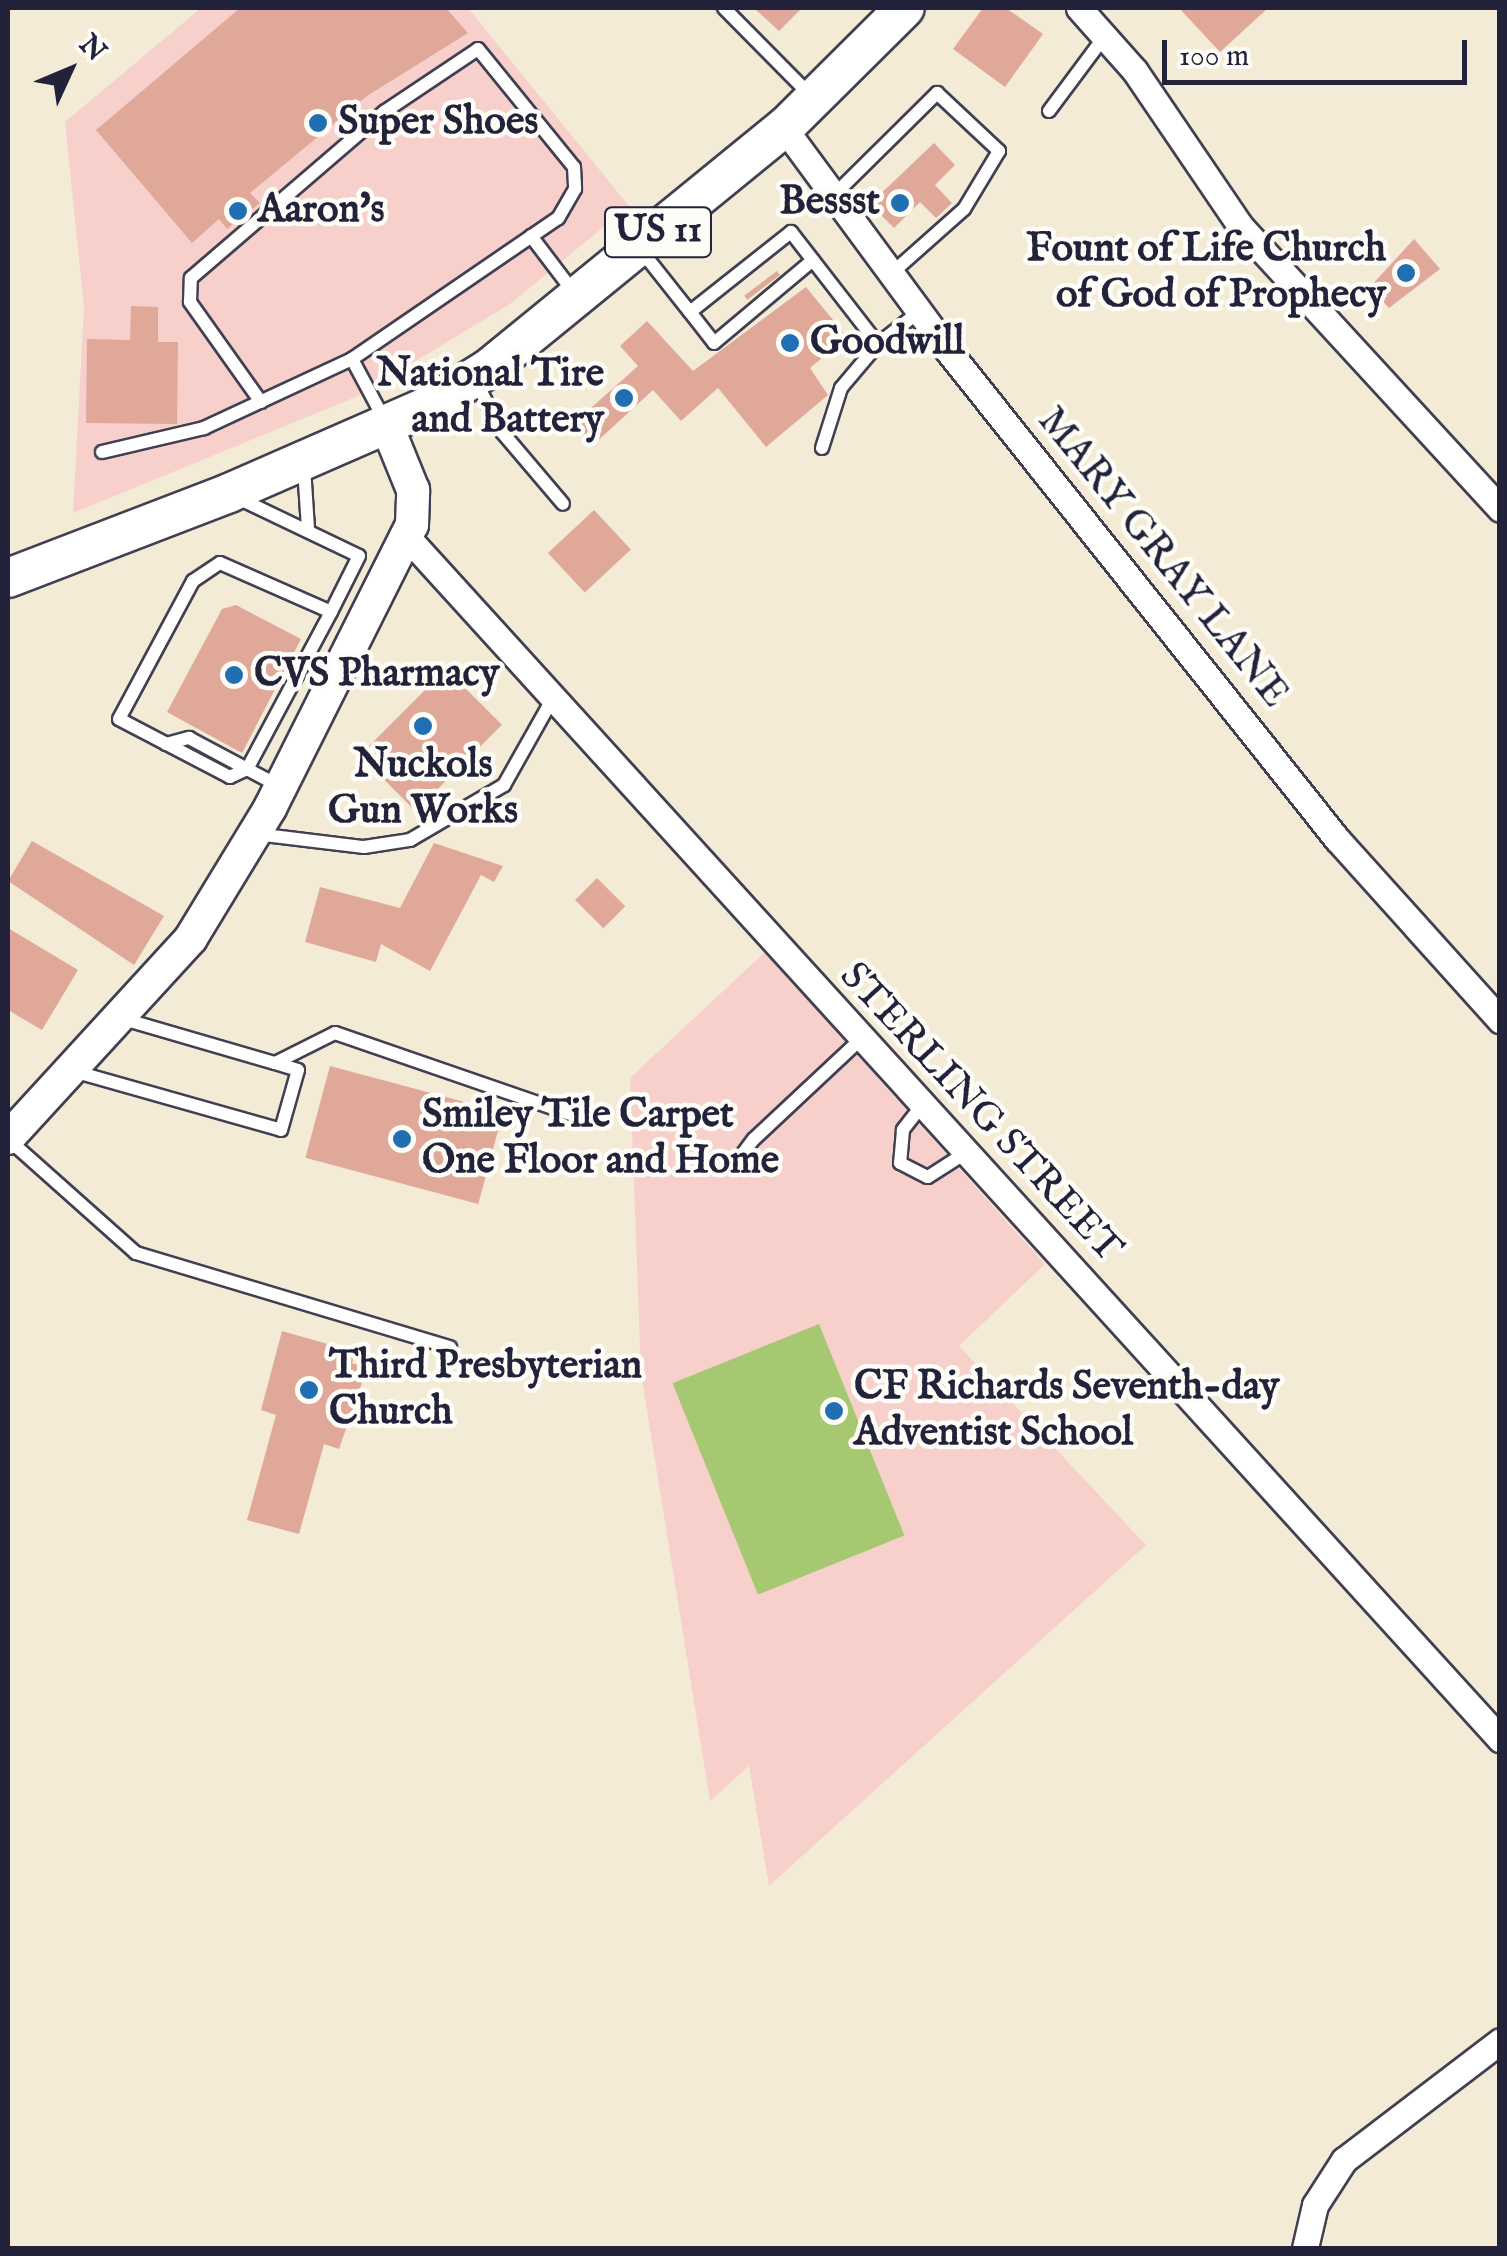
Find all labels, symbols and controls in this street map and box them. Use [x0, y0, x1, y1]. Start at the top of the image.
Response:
north arrow [20, 20, 120, 120]
scale bar [1167, 20, 1472, 82]
text: N [71, 28, 113, 70]
text: 100 m [1179, 38, 1249, 76]
place label: Super Shoes [338, 99, 538, 147]
marker: Super Shoes [307, 112, 329, 134]
place label: Bessst [779, 179, 880, 227]
place label: Aaron's [258, 187, 385, 235]
marker: Bessst [889, 192, 911, 214]
road number: US 11 [603, 199, 713, 265]
marker: Aaron's [227, 200, 249, 222]
place label: Fount of Life Church of God of Prophecy [1026, 226, 1386, 320]
marker: Fount of Life Church of God of Prophecy [1395, 262, 1417, 284]
place label: Goodwill [810, 319, 965, 367]
marker: Goodwill [779, 332, 801, 354]
place label: National Tire and Battery [376, 351, 604, 445]
marker: National Tire and Battery [613, 387, 635, 409]
street label: MARY GRAY LANE [1026, 398, 1298, 718]
place label: CVS Pharmacy [254, 651, 499, 699]
marker: CVS Pharmacy [223, 664, 245, 686]
marker: Nuckols Gun Works [412, 715, 434, 737]
place label: Nuckols Gun Works [328, 742, 518, 836]
street label: STERLING STREET [829, 953, 1131, 1273]
place label: Smiley Tile Carpet One Floor and Home [422, 1092, 779, 1186]
marker: Smiley Tile Carpet One Floor and Home [391, 1128, 413, 1150]
place label: Third Presbyterian Church [329, 1343, 642, 1437]
place label: CF Richards Seventh-day Adventist School [854, 1364, 1280, 1458]
marker: Third Presbyterian Church [298, 1379, 320, 1401]
marker: CF Richards Seventh-day Adventist School [823, 1400, 845, 1422]

